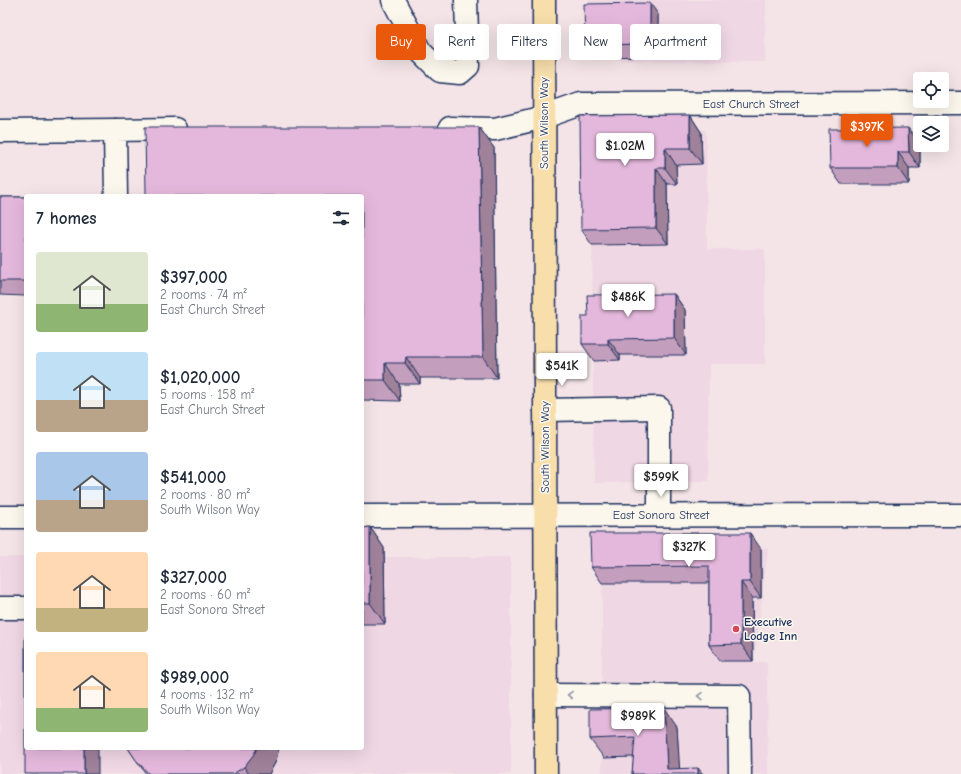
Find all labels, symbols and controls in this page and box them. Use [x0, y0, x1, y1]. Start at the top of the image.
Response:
chip: Buy [376, 24, 426, 60]
chip: Rent [434, 24, 489, 60]
chip: Filters [497, 24, 561, 60]
chip: New [569, 24, 622, 60]
chip: Apartment [630, 24, 721, 60]
map controls [913, 72, 949, 152]
button: locate [913, 72, 949, 108]
street label: South Wilson Way [537, 76, 551, 169]
street label: East Church Street [703, 97, 800, 111]
pin: $397K [839, 114, 895, 148]
button: layers [913, 116, 949, 152]
text: $397K [850, 119, 884, 134]
pin: $1.02M [592, 133, 658, 167]
text: $1.02M [605, 138, 645, 153]
icon: filters [330, 207, 352, 229]
text: 7 homes [36, 209, 97, 228]
icon: home [68, 268, 116, 316]
text: $397,000 [160, 268, 228, 287]
pin: $486K [600, 284, 656, 318]
text: 2 rooms · 74 m² [160, 287, 247, 302]
text: $486K [611, 289, 645, 304]
text: East Church Street [160, 302, 265, 317]
pin: $541K [534, 353, 590, 387]
text: $541K [545, 358, 579, 373]
icon: home [68, 368, 116, 416]
text: $1,020,000 [160, 368, 241, 387]
text: 5 rooms · 158 m² [160, 387, 254, 402]
street label: South Wilson Way [538, 400, 552, 493]
text: East Church Street [160, 402, 265, 417]
pin: $599K [633, 464, 689, 498]
icon: home [68, 468, 116, 516]
text: $541,000 [160, 468, 226, 487]
text: $599K [643, 469, 679, 484]
text: 2 rooms · 80 m² [160, 487, 250, 502]
text: South Wilson Way [160, 502, 259, 517]
street label: East Sonora Street [613, 508, 710, 522]
pin: $327K [661, 534, 717, 568]
text: $327K [672, 539, 706, 554]
icon: home [68, 568, 116, 616]
text: $327,000 [160, 568, 227, 587]
text: 2 rooms · 60 m² [160, 587, 250, 602]
text: East Sonora Street [160, 602, 265, 617]
place label: Executive Lodge Inn [744, 615, 797, 643]
marker: Executive Lodge Inn [731, 624, 741, 634]
icon: home [68, 668, 116, 716]
text: $989,000 [160, 668, 229, 687]
text: 4 rooms · 132 m² [160, 687, 253, 702]
one-way arrow [567, 691, 573, 699]
one-way arrow [697, 692, 703, 700]
text: South Wilson Way [160, 702, 259, 717]
pin: $989K [610, 703, 666, 737]
text: $989K [620, 708, 656, 723]

